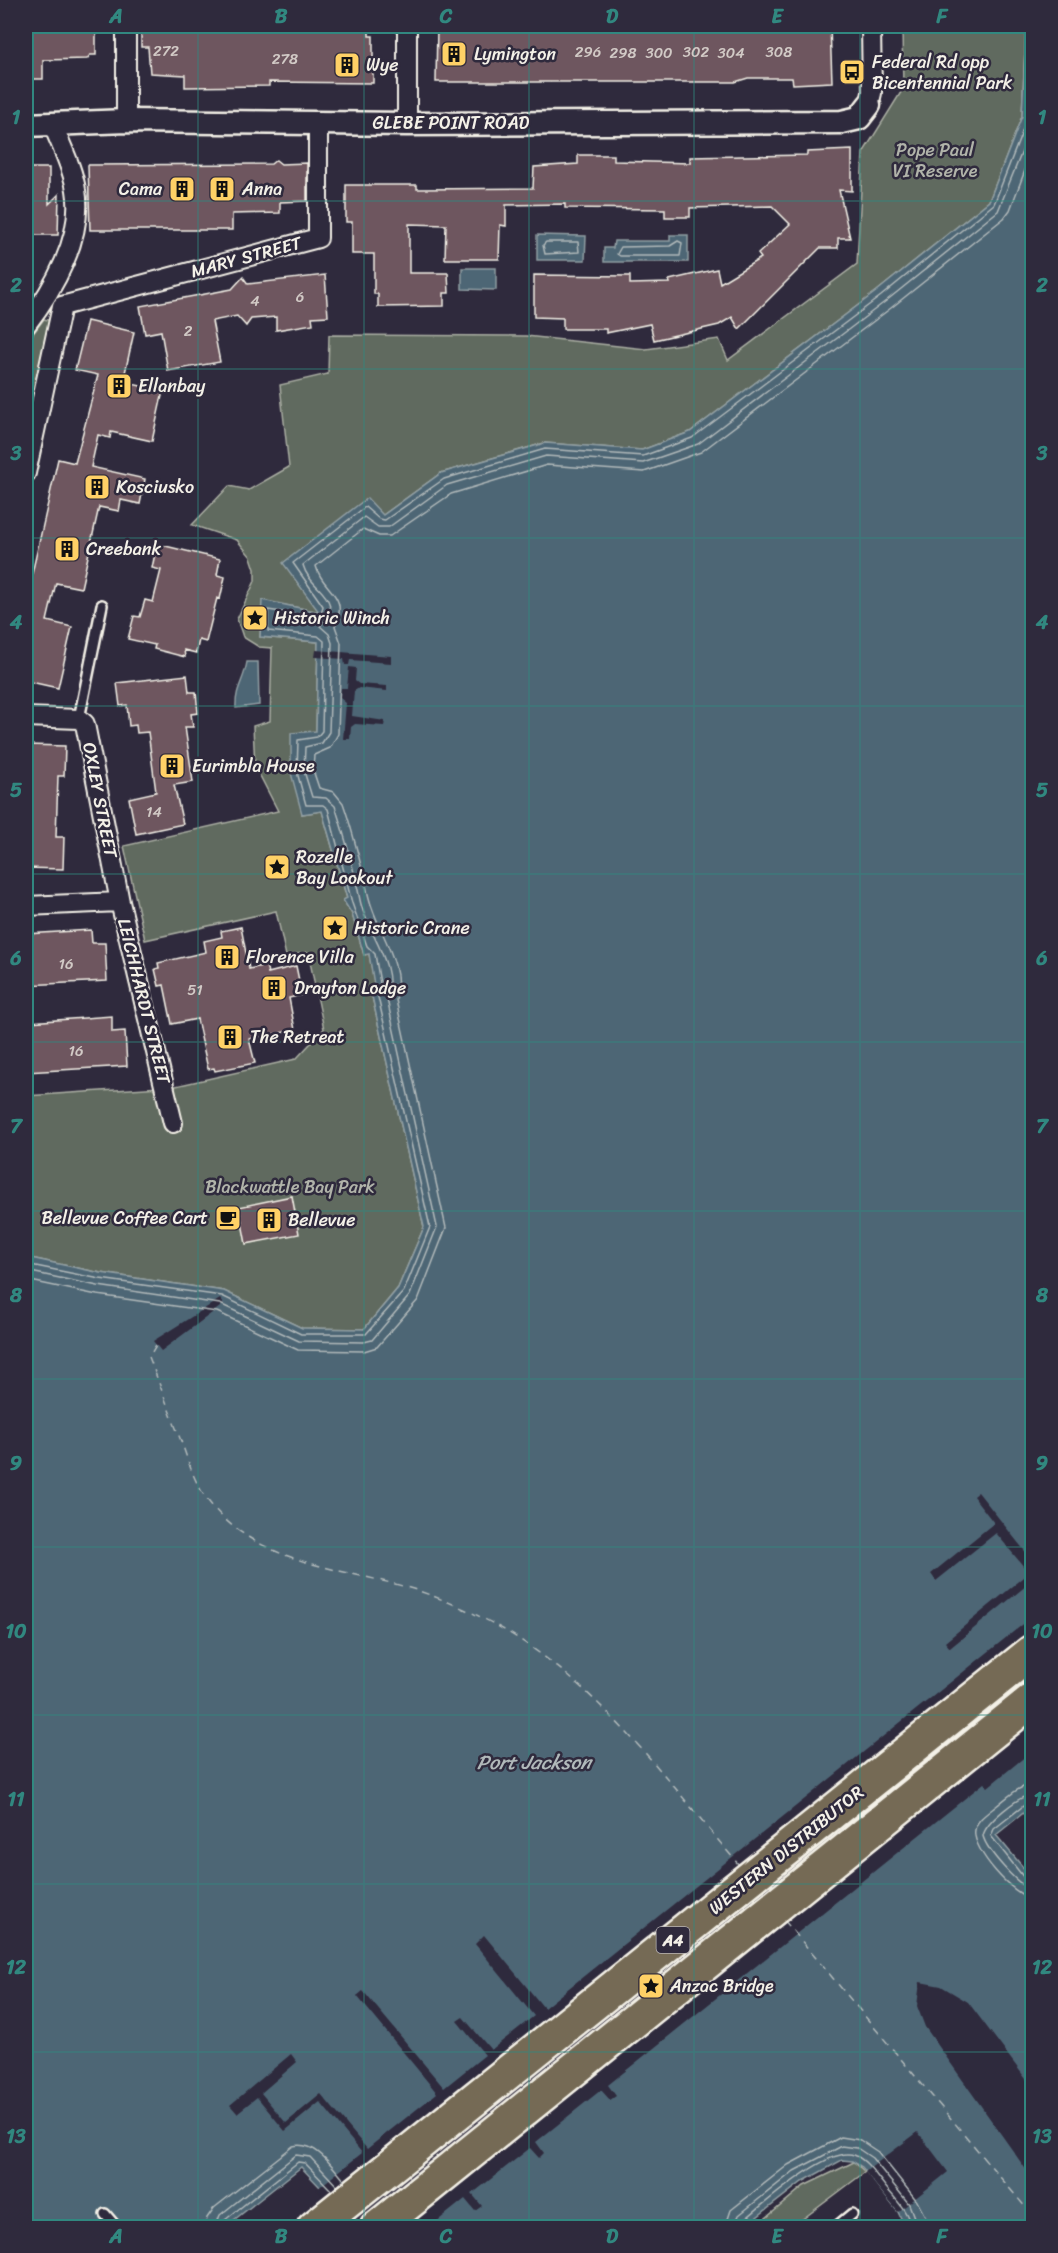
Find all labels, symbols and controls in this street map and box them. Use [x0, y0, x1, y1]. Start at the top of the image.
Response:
text: A [108, 0, 123, 34]
text: B [275, 0, 288, 34]
text: C [439, 0, 453, 34]
text: D [606, 0, 619, 34]
text: E [771, 0, 784, 34]
text: F [936, 0, 949, 34]
house number: 272 [153, 38, 179, 64]
place label: Lymington [474, 38, 556, 70]
building icon: Lymington [439, 39, 469, 69]
house number: 296 [575, 39, 601, 65]
house number: 302 [683, 39, 710, 65]
house number: 308 [766, 39, 792, 65]
house number: 298 [610, 40, 636, 66]
house number: 300 [645, 40, 673, 66]
house number: 304 [717, 40, 745, 66]
house number: 278 [272, 46, 298, 72]
place label: Federal Rd opp Bicentennial Park [872, 46, 1013, 99]
place label: Wye [366, 49, 398, 81]
building icon: Wye [332, 50, 362, 80]
bus stop icon: Federal Rd opp Bicentennial Park [837, 57, 867, 87]
text: 1 [12, 100, 21, 135]
text: 1 [1038, 100, 1047, 135]
street label: GLEBE POINT ROAD [373, 107, 530, 139]
park label: Pope Paul VI Reserve [893, 134, 978, 187]
place label: Cama [119, 173, 163, 205]
place label: Anna [241, 173, 282, 205]
building icon: Cama [167, 174, 197, 204]
building icon: Anna [207, 174, 237, 204]
street label: MARY STREET [187, 227, 306, 287]
text: 2 [9, 268, 22, 303]
text: 2 [1035, 268, 1048, 303]
house number: 6 [296, 284, 304, 310]
house number: 4 [250, 288, 260, 314]
house number: 2 [184, 318, 193, 344]
place label: Ellanbay [138, 370, 206, 402]
building icon: Ellanbay [104, 371, 134, 401]
text: 3 [10, 436, 22, 471]
text: 3 [1036, 436, 1048, 471]
place label: Kosciusko [116, 471, 194, 503]
building icon: Kosciusko [82, 472, 112, 502]
place label: Creebank [86, 533, 162, 565]
building icon: Creebank [52, 534, 82, 564]
place label: Historic Winch [274, 602, 390, 634]
place icon: Historic Winch [240, 603, 270, 633]
text: 4 [9, 605, 23, 640]
text: 4 [1035, 605, 1049, 640]
street label: OXLEY STREET [73, 739, 127, 862]
place label: Eurimbla House [192, 750, 315, 782]
building icon: Eurimbla House [157, 751, 187, 781]
text: 5 [10, 773, 22, 808]
text: 5 [1036, 773, 1048, 808]
house number: 14 [146, 799, 162, 825]
place label: Rozelle Bay Lookout [296, 841, 393, 894]
place icon: Rozelle Bay Lookout [262, 852, 292, 882]
place label: Historic Crane [354, 912, 470, 944]
place icon: Historic Crane [320, 913, 350, 943]
street label: LEICHHARDT STREET [108, 915, 180, 1088]
text: 6 [9, 941, 22, 976]
place label: Florence Villa [246, 941, 355, 973]
text: 6 [1035, 941, 1048, 976]
building icon: Florence Villa [212, 942, 242, 972]
house number: 16 [59, 951, 73, 977]
place label: Drayton Lodge [294, 972, 406, 1004]
building icon: Drayton Lodge [259, 973, 289, 1003]
house number: 51 [187, 977, 203, 1003]
place label: The Retreat [250, 1021, 345, 1053]
building icon: The Retreat [215, 1022, 245, 1052]
house number: 16 [69, 1038, 83, 1064]
text: 7 [10, 1109, 23, 1144]
text: 7 [1036, 1109, 1049, 1144]
park label: Blackwattle Bay Park [205, 1171, 375, 1203]
place label: Bellevue Coffee Cart [41, 1202, 208, 1234]
cafe icon: Bellevue Coffee Cart [213, 1203, 243, 1233]
place label: Bellevue [288, 1204, 355, 1236]
building icon: Bellevue [254, 1205, 284, 1235]
text: 8 [9, 1278, 23, 1313]
text: 8 [1035, 1278, 1049, 1313]
text: 9 [10, 1446, 22, 1481]
text: 9 [1036, 1446, 1048, 1481]
text: 10 [5, 1614, 27, 1649]
text: 10 [1031, 1614, 1053, 1649]
water label: Port Jackson [477, 1745, 593, 1780]
street label: WESTERN DISTRIBUTOR [701, 1777, 871, 1923]
text: 11 [7, 1782, 25, 1817]
text: 11 [1033, 1782, 1051, 1817]
road number: A4 [656, 1927, 690, 1953]
text: 12 [6, 1950, 27, 1985]
text: 12 [1032, 1950, 1053, 1985]
place label: Anzac Bridge [669, 1970, 774, 2002]
place icon: Anzac Bridge [636, 1971, 666, 2001]
text: 13 [6, 2119, 26, 2154]
text: 13 [1032, 2119, 1052, 2154]
text: A [108, 2219, 123, 2253]
text: B [275, 2219, 288, 2253]
text: C [439, 2219, 453, 2253]
text: D [606, 2219, 619, 2253]
text: E [771, 2219, 784, 2253]
text: F [936, 2219, 949, 2253]

